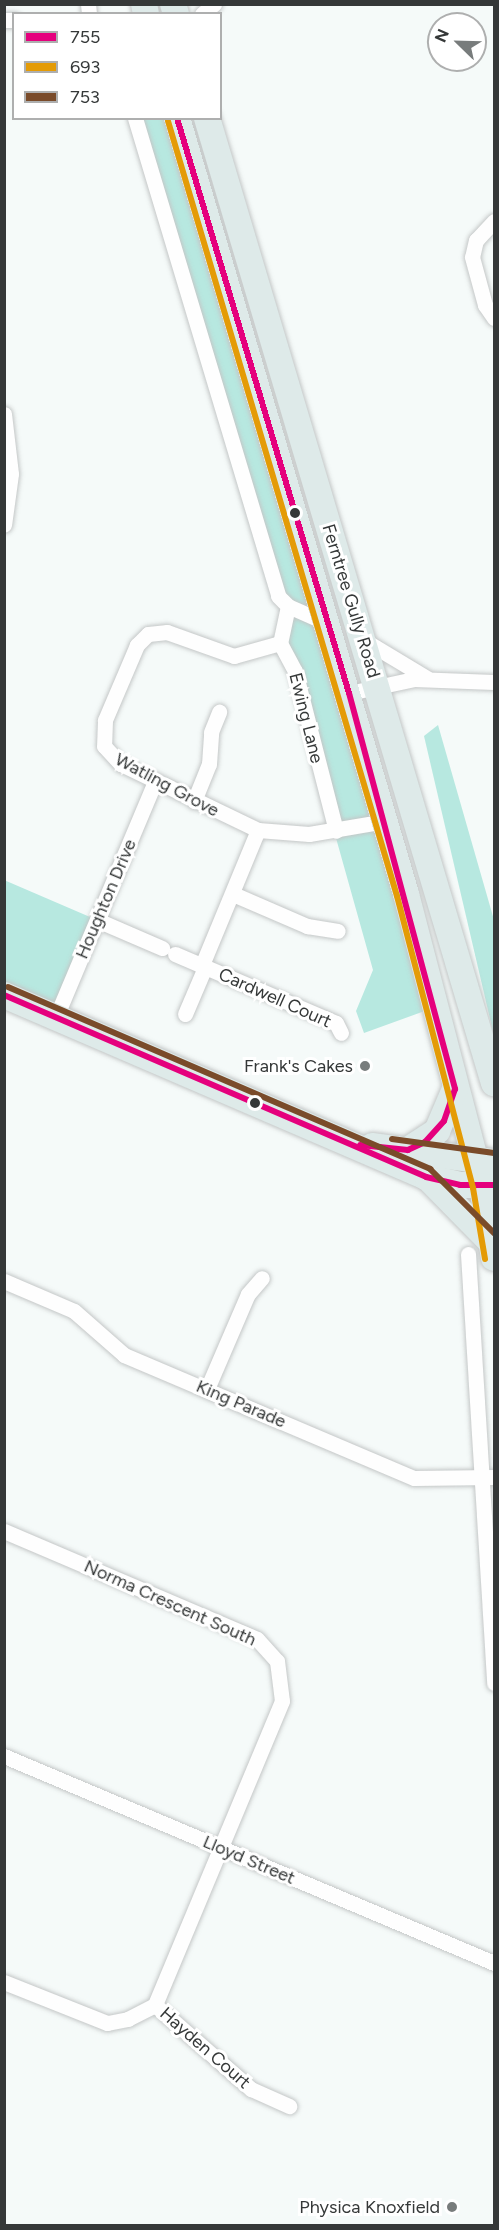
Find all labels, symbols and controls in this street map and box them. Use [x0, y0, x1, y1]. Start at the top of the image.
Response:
legend [12, 12, 222, 120]
north arrow [427, 12, 487, 72]
text: 755 [70, 26, 100, 48]
text: N [431, 26, 453, 45]
text: 693 [70, 56, 100, 78]
text: 753 [70, 86, 100, 108]
unlabelled marker [289, 507, 301, 519]
street label: Ferntree Gully Road [317, 522, 385, 680]
street label: Ewing Lane [284, 671, 328, 765]
street label: Watling Grove [111, 749, 223, 821]
street label: Houghton Drive [71, 836, 141, 962]
street label: Cardwell Court [215, 963, 335, 1033]
place label: Frank's Cakes [244, 1055, 353, 1077]
marker: Frank's Cakes [358, 1059, 372, 1073]
unlabelled marker [249, 1097, 261, 1109]
street label: King Parade [193, 1375, 289, 1433]
street label: Norma Crescent South [81, 1555, 259, 1651]
street label: Lloyd Street [200, 1831, 298, 1889]
street label: Hayden Court [155, 2003, 255, 2093]
place label: Physica Knoxfield [299, 2196, 440, 2218]
marker: Physica Knoxfield [445, 2200, 459, 2214]

